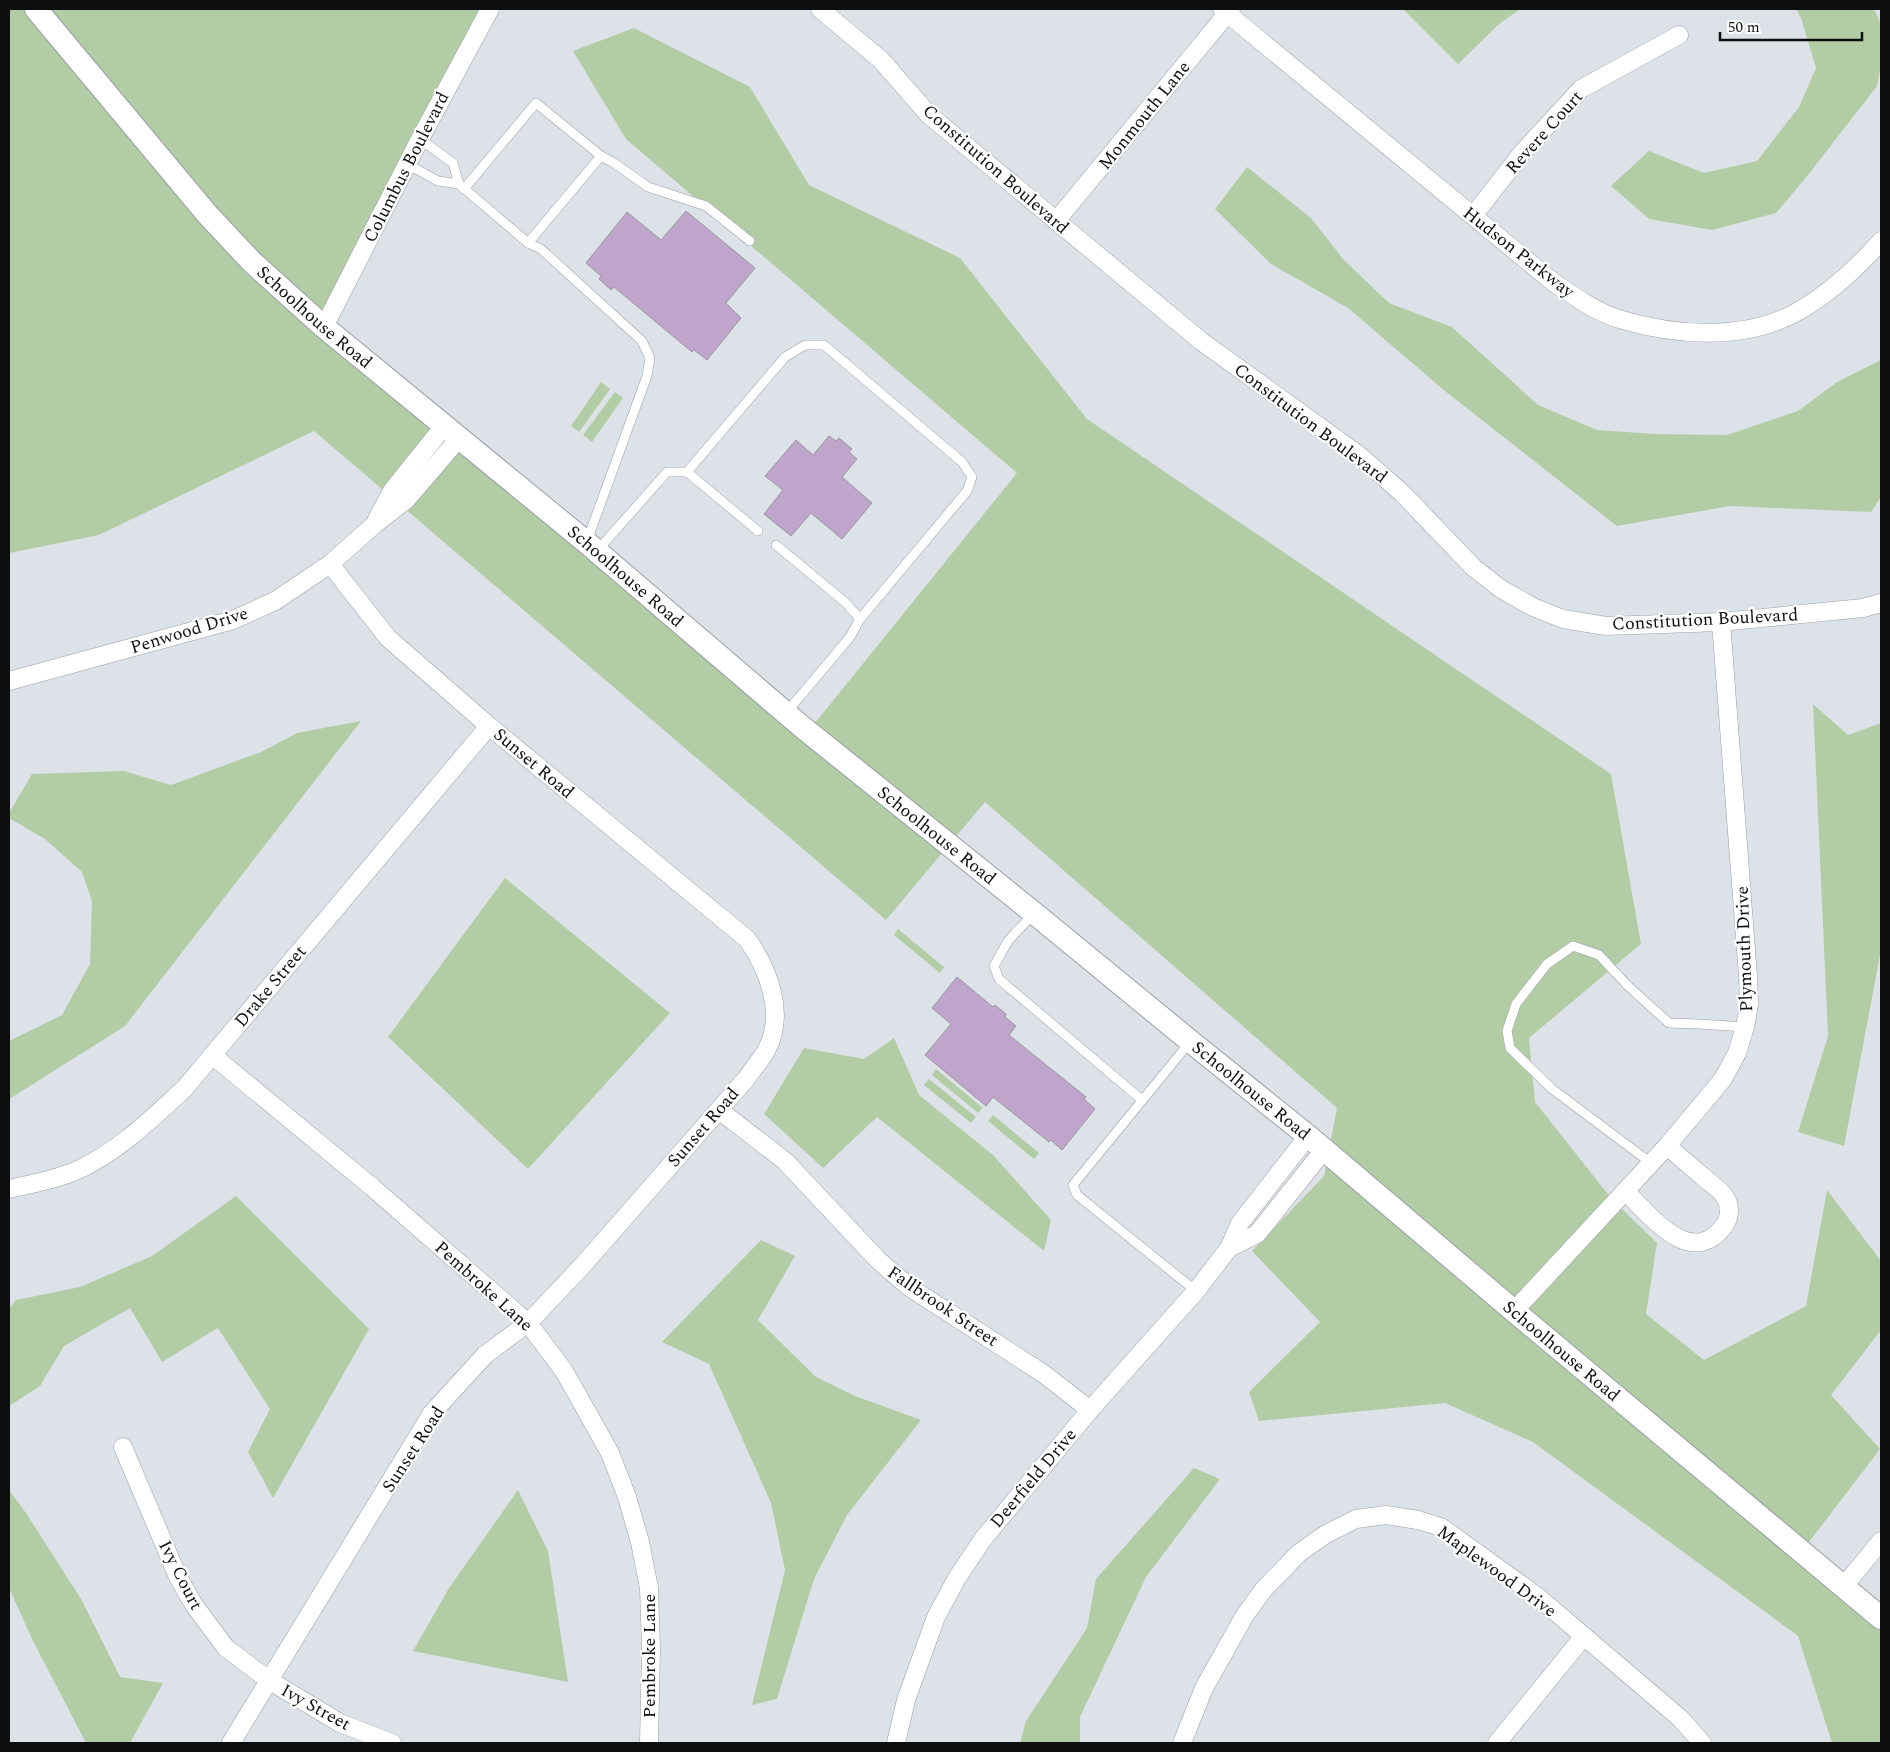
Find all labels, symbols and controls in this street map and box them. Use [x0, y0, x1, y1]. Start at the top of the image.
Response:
scale bar [1720, 10, 1862, 42]
text: 50 m [1728, 16, 1760, 39]
street label: Monmouth Lane [1092, 55, 1197, 176]
street label: Revere Court [1499, 84, 1589, 180]
street label: Columbus Boulevard [357, 87, 456, 248]
street label: Constitution Boulevard [916, 98, 1075, 241]
street label: Hudson Parkway [1457, 200, 1581, 305]
street label: Schoolhouse Road [250, 259, 378, 375]
street label: Constitution Boulevard [1228, 356, 1393, 490]
street label: Schoolhouse Road [561, 519, 690, 634]
street label: Penwood Drive [127, 600, 251, 661]
street label: Constitution Boulevard [1611, 601, 1799, 638]
street label: Sunset Road [487, 722, 580, 805]
street label: Schoolhouse Road [871, 779, 1002, 892]
street label: Plymouth Drive [1729, 885, 1760, 1012]
street label: Drake Street [228, 939, 313, 1033]
street label: Schoolhouse Road [1186, 1035, 1316, 1147]
street label: Sunset Road [661, 1081, 746, 1173]
street label: Pembroke Lane [428, 1235, 539, 1338]
street label: Fallbrook Street [882, 1259, 1004, 1354]
street label: Schoolhouse Road [1497, 1294, 1626, 1408]
street label: Sunset Road [375, 1401, 451, 1498]
street label: Deerfield Drive [983, 1422, 1083, 1534]
street label: Maplewood Drive [1431, 1519, 1562, 1624]
street label: Ivy Court [151, 1536, 210, 1615]
street label: Pembroke Lane [636, 1594, 663, 1718]
street label: Ivy Street [276, 1677, 356, 1738]

